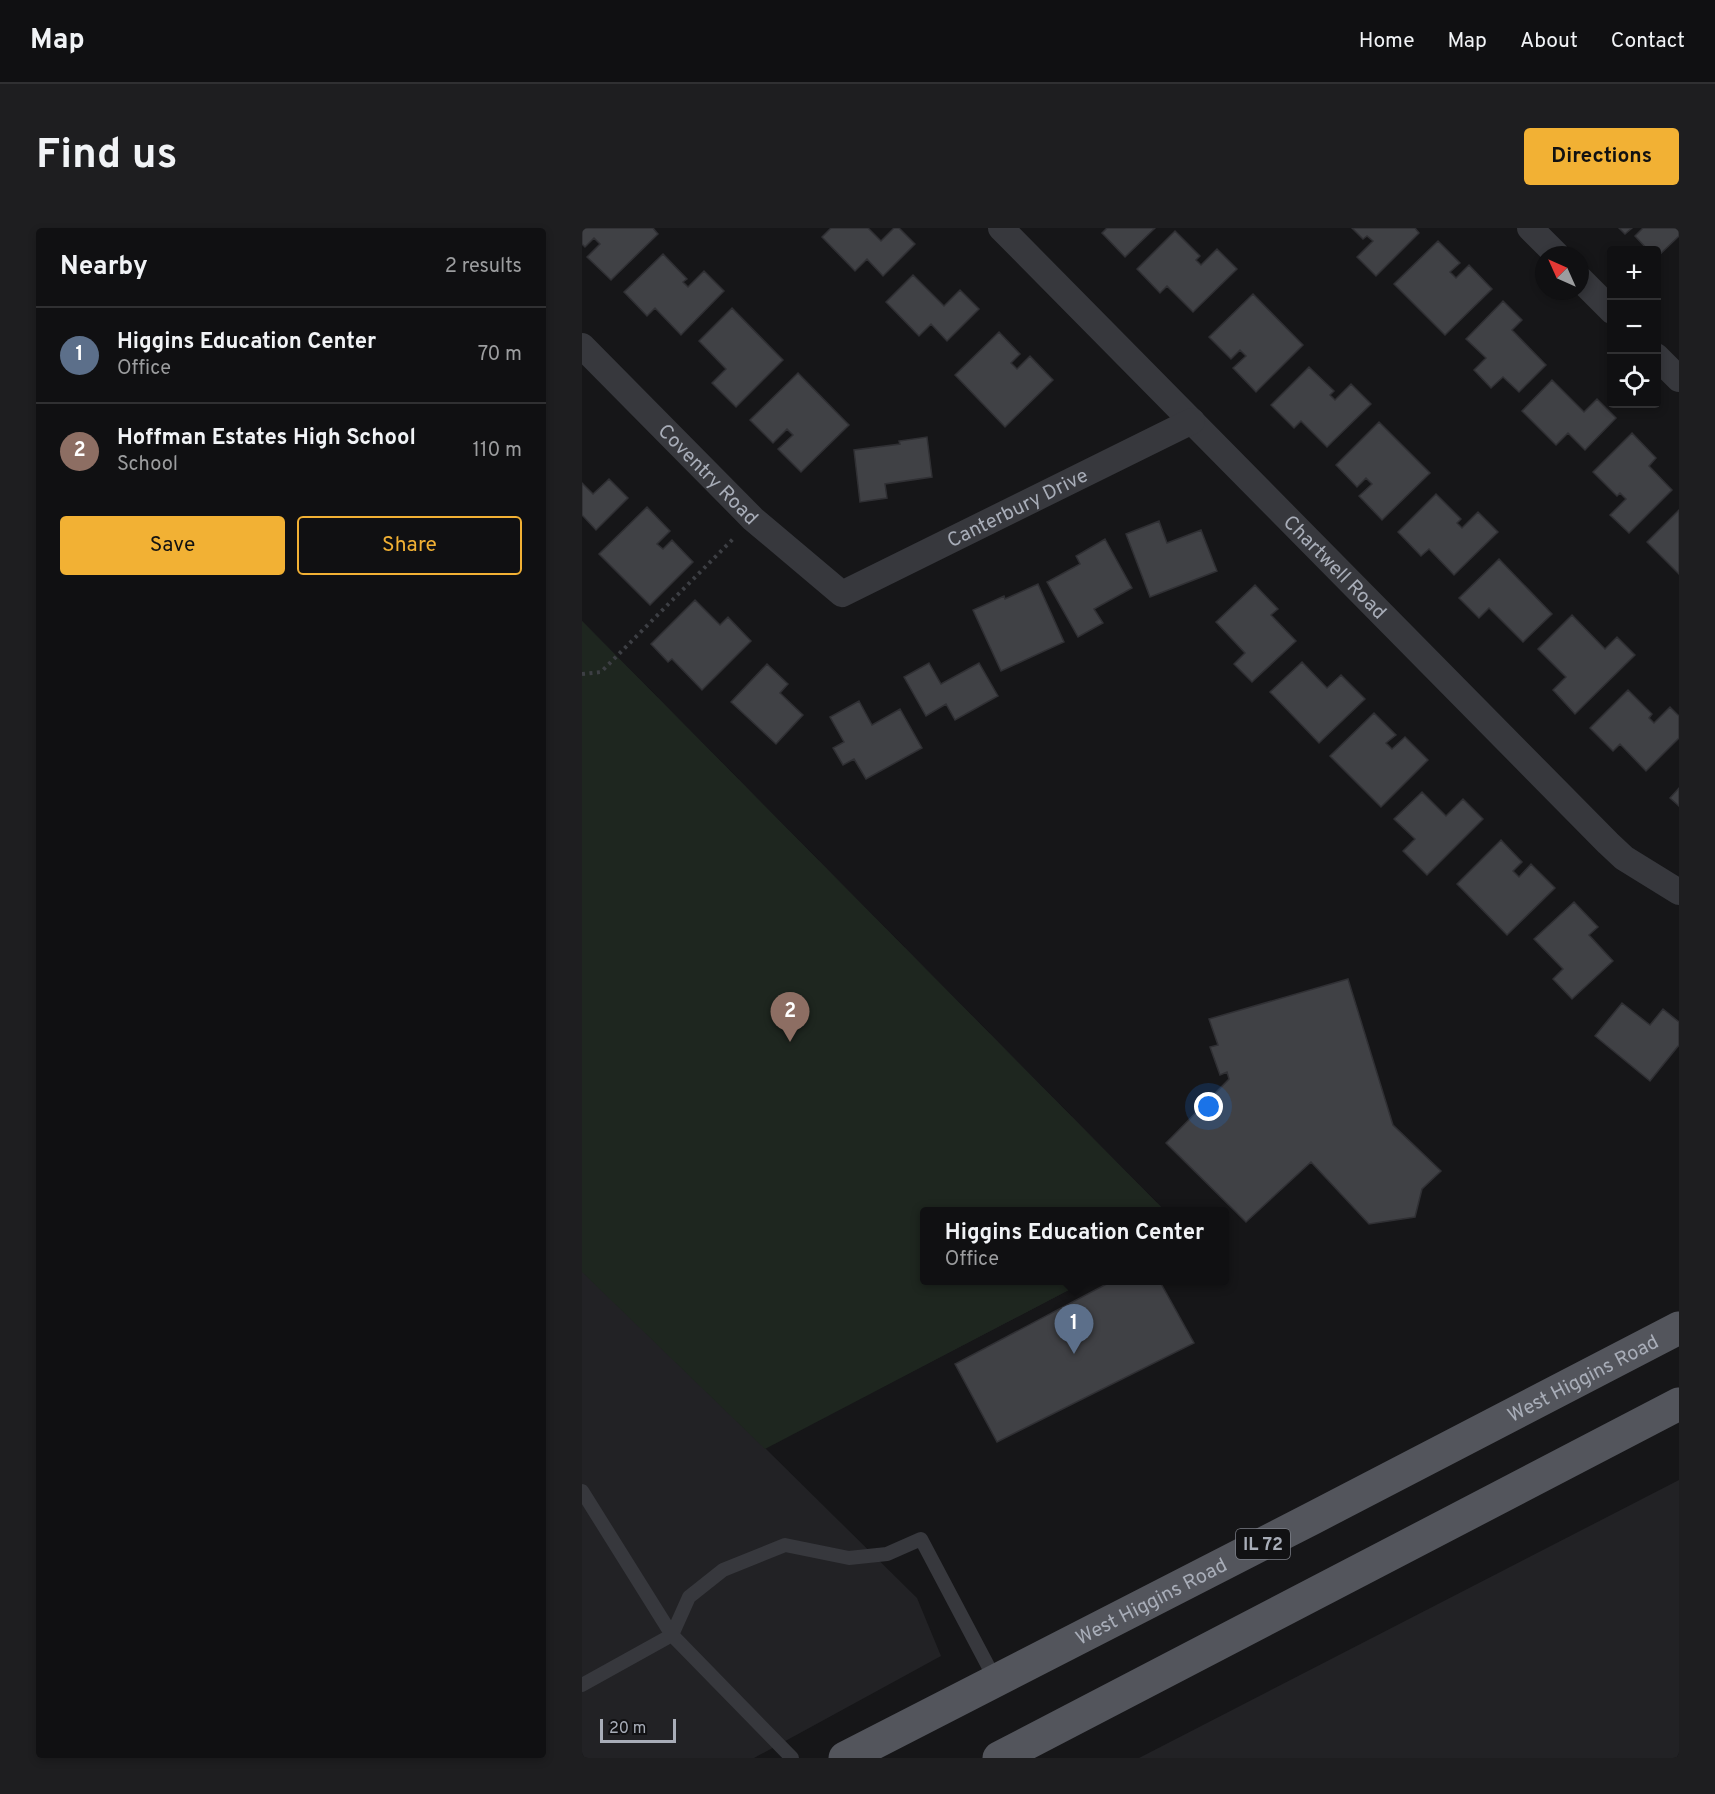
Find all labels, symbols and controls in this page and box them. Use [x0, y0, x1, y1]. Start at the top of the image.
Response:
text: Map [30, 23, 85, 59]
text: Home [1359, 28, 1415, 55]
text: Map [1448, 28, 1487, 55]
text: About [1520, 28, 1578, 55]
text: Contact [1611, 28, 1685, 55]
button: Directions [1524, 128, 1679, 185]
text: Find us [36, 130, 177, 183]
north arrow [1535, 246, 1589, 300]
map controls [1607, 246, 1661, 408]
button: + [1607, 246, 1661, 300]
text: Nearby [60, 251, 148, 284]
text: 2 results [445, 254, 522, 280]
button: − [1607, 300, 1661, 354]
text: Higgins Education Center [117, 329, 376, 356]
text: 1 [76, 342, 84, 368]
text: 70 m [478, 342, 522, 368]
button: locate [1607, 354, 1661, 408]
text: Office [117, 356, 171, 382]
street label: Coventry Road [651, 419, 763, 532]
text: Hoffman Estates High School [117, 425, 416, 452]
text: 2 [73, 438, 86, 464]
text: 110 m [473, 438, 522, 464]
text: School [117, 452, 178, 478]
street label: Canterbury Drive [943, 463, 1093, 555]
street label: Chartwell Road [1277, 510, 1391, 626]
button: Save [60, 516, 285, 575]
button: Share [297, 516, 522, 575]
pin: 2 [770, 992, 810, 1042]
your location [1194, 1092, 1223, 1121]
popup [920, 1207, 1229, 1285]
text: Higgins Education Center [945, 1220, 1204, 1247]
text: Office [945, 1247, 999, 1273]
pin: 1 [1054, 1304, 1094, 1354]
street label: West Higgins Road [1504, 1330, 1664, 1430]
road number: IL 72 [1236, 1529, 1290, 1559]
street label: West Higgins Road [1072, 1553, 1232, 1652]
scale bar [600, 1716, 676, 1744]
text: 20 m [609, 1719, 646, 1739]

